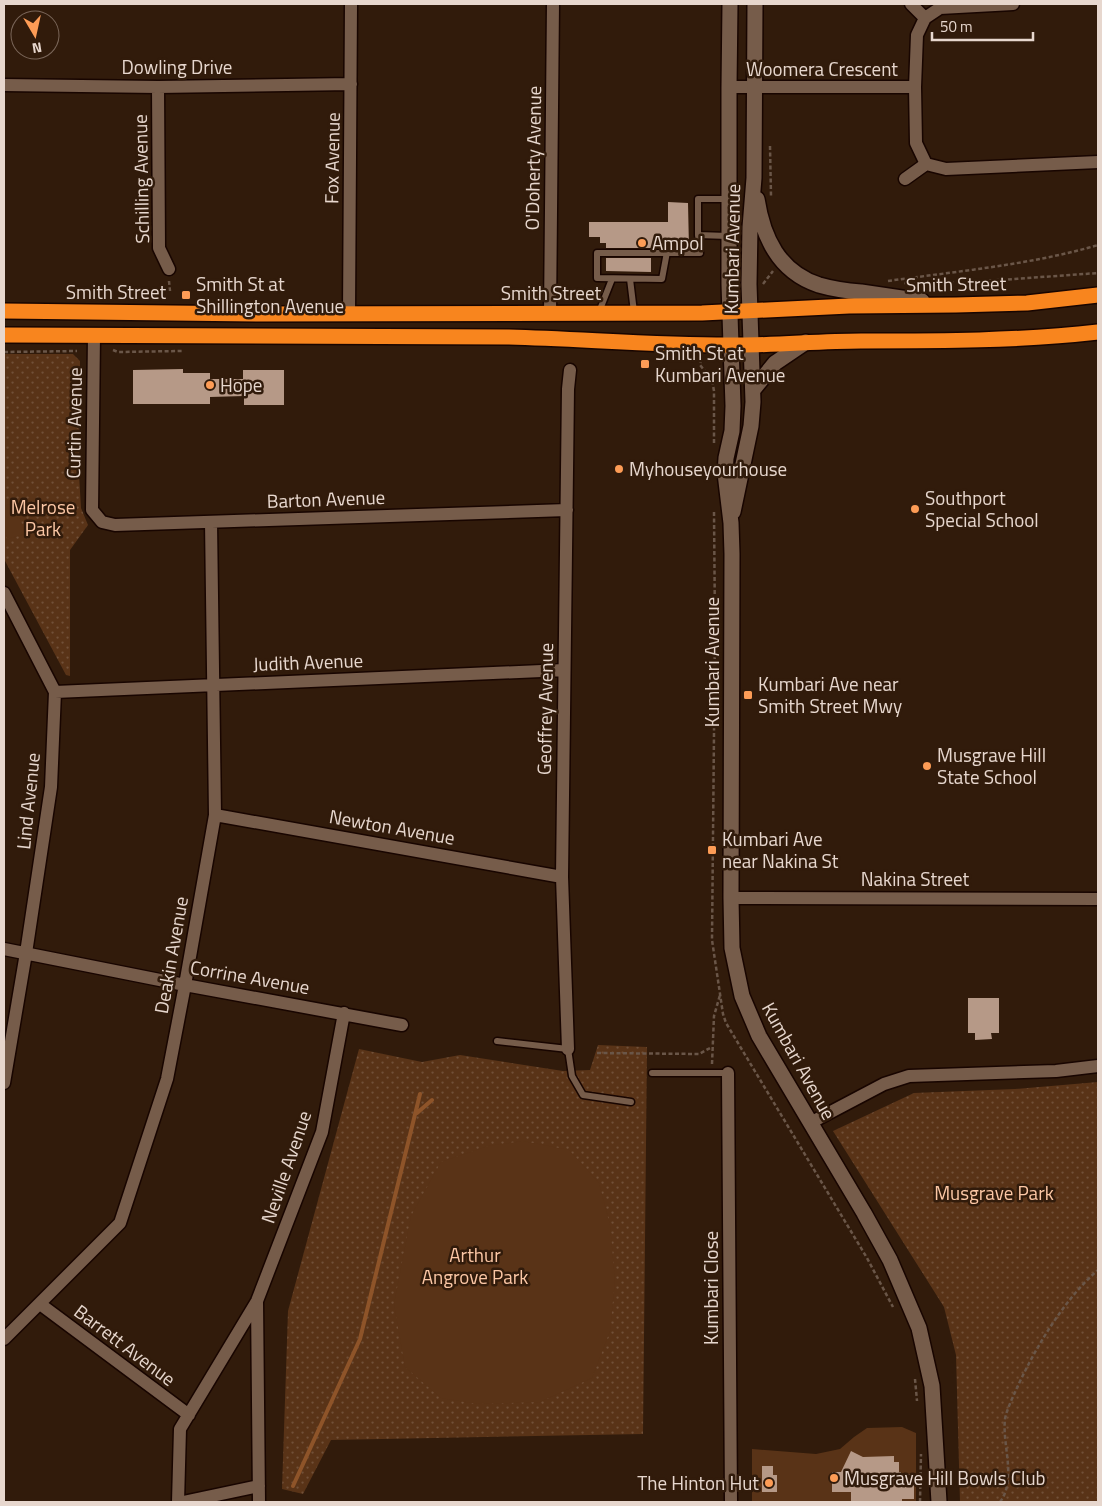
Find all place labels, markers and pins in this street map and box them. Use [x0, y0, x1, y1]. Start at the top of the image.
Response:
place label: Ampol [652, 228, 704, 257]
marker: Ampol [636, 237, 648, 249]
place label: Smith St at Shillington Avenue [196, 269, 344, 320]
marker: Smith St at Shillington Avenue [180, 289, 192, 301]
place label: Smith St at Kumbari Avenue [655, 338, 785, 389]
marker: Smith St at Kumbari Avenue [639, 358, 651, 370]
place label: Hope [220, 370, 262, 399]
marker: Hope [204, 379, 216, 391]
place label: Myhouseyourhouse [629, 454, 787, 483]
marker: Myhouseyourhouse [613, 463, 625, 475]
place label: Southport Special School [925, 483, 1039, 534]
marker: Southport Special School [909, 503, 921, 515]
place label: Kumbari Ave near Smith Street Mwy [758, 669, 902, 720]
marker: Kumbari Ave near Smith Street Mwy [742, 689, 754, 701]
place label: Musgrave Hill State School [937, 740, 1046, 791]
marker: Musgrave Hill State School [921, 760, 933, 772]
place label: Kumbari Ave near Nakina St [722, 824, 839, 875]
marker: Kumbari Ave near Nakina St [706, 844, 718, 856]
place label: Musgrave Hill Bowls Club [844, 1463, 1046, 1492]
place label: The Hinton Hut [637, 1468, 759, 1497]
marker: Musgrave Hill Bowls Club [828, 1472, 840, 1484]
marker: The Hinton Hut [763, 1477, 775, 1489]

